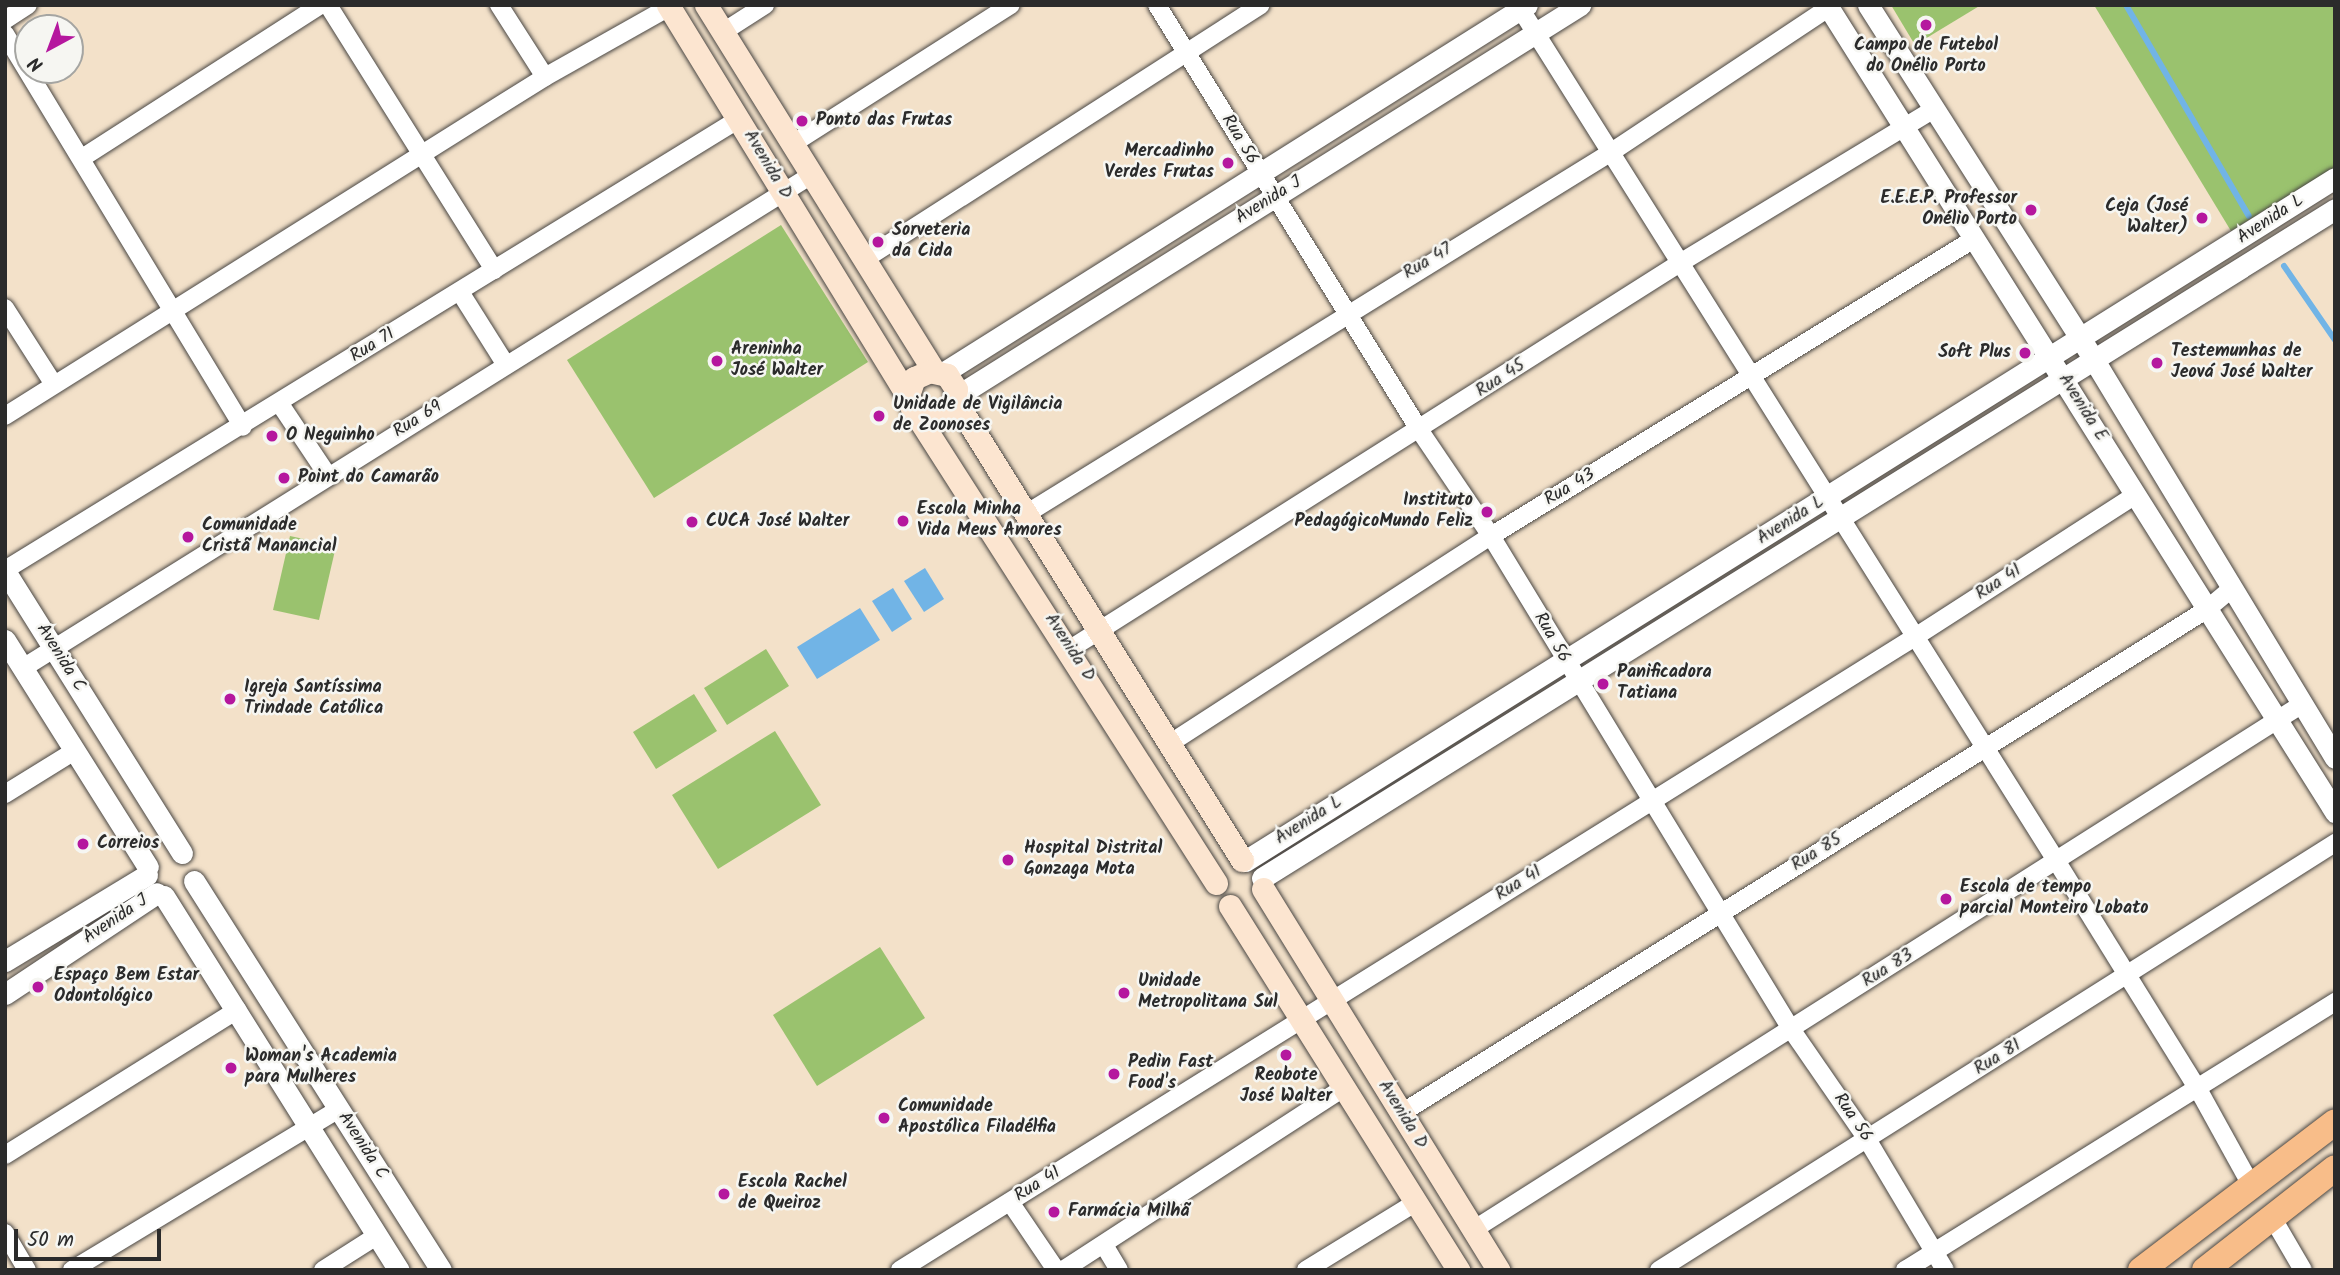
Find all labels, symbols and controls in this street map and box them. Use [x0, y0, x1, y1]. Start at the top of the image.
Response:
north arrow [14, 14, 84, 84]
marker: Campo de Futebol do Onélio Porto [1918, 17, 1934, 33]
place label: Campo de Futebol do Onélio Porto [1854, 36, 1998, 78]
text: N [22, 48, 51, 79]
place label: Ponto das Frutas [816, 110, 952, 132]
street label: Rua 56 [1216, 111, 1262, 169]
marker: Ponto das Frutas [794, 113, 810, 129]
street label: Avenida D [738, 127, 796, 203]
place label: Mercadinho Verdes Frutas [1105, 142, 1214, 184]
marker: Mercadinho Verdes Frutas [1220, 155, 1236, 171]
street label: Avenida J [1232, 172, 1306, 230]
place label: E.E.E.P. Professor Onélio Porto [1881, 189, 2017, 232]
street label: Avenida L [2234, 191, 2308, 249]
place label: Ceja (José Walter) [2105, 197, 2188, 240]
marker: E.E.E.P. Professor Onélio Porto [2023, 202, 2039, 218]
marker: Ceja (José Walter) [2194, 210, 2210, 226]
place label: Sorveteria da Cida [892, 221, 970, 264]
marker: Sorveteria da Cida [870, 234, 886, 250]
street label: Rua 47 [1400, 239, 1456, 285]
street label: Rua 71 [347, 324, 399, 368]
place label: Areninha José Walter [731, 340, 823, 382]
place label: Soft Plus [1938, 342, 2011, 364]
place label: Testemunhas de Jeová José Walter [2171, 342, 2313, 384]
marker: Soft Plus [2017, 345, 2033, 361]
marker: Areninha José Walter [709, 353, 725, 369]
street label: Rua 45 [1472, 355, 1530, 403]
marker: Testemunhas de Jeová José Walter [2149, 355, 2165, 371]
street label: Avenida E [2053, 370, 2111, 446]
place label: Unidade de Vigilância de Zoonoses [893, 395, 1062, 438]
street label: Rua 69 [390, 397, 446, 443]
marker: Unidade de Vigilância de Zoonoses [871, 408, 887, 424]
place label: O Neguinho [286, 425, 375, 447]
marker: O Neguinho [264, 428, 280, 444]
street label: Rua 43 [1541, 465, 1599, 511]
place label: Point do Camarão [298, 467, 439, 489]
marker: Point do Camarão [276, 470, 292, 486]
place label: Instituto PedagógicoMundo Feliz [1294, 491, 1473, 534]
street label: Avenida L [1753, 492, 1829, 550]
place label: Escola Minha Vida Meus Amores [917, 500, 1062, 542]
marker: Instituto PedagógicoMundo Feliz [1479, 504, 1495, 520]
place label: CUCA José Walter [706, 511, 849, 533]
marker: Escola Minha Vida Meus Amores [895, 513, 911, 529]
marker: CUCA José Walter [684, 514, 700, 530]
place label: Comunidade Cristã Manancial [202, 516, 336, 558]
marker: Comunidade Cristã Manancial [180, 529, 196, 545]
street label: Rua 41 [1972, 560, 2026, 606]
street label: Rua 56 [1528, 609, 1574, 667]
street label: Avenida D [1039, 610, 1099, 686]
street label: Avenida C [31, 620, 89, 696]
place label: Panificadora Tatiana [1617, 663, 1712, 706]
marker: Panificadora Tatiana [1595, 676, 1611, 692]
place label: Igreja Santíssima Trindade Católica [244, 678, 383, 720]
marker: Igreja Santíssima Trindade Católica [222, 691, 238, 707]
street label: Avenida L [1271, 792, 1347, 850]
street label: Rua 85 [1788, 829, 1846, 877]
place label: Correios [97, 833, 159, 855]
marker: Correios [75, 836, 91, 852]
place label: Hospital Distrital Gonzaga Mota [1024, 839, 1162, 882]
marker: Hospital Distrital Gonzaga Mota [998, 850, 1018, 870]
street label: Rua 41 [1492, 861, 1546, 907]
place label: Escola de tempo parcial Monteiro Lobato [1960, 878, 2149, 920]
street label: Avenida J [79, 890, 153, 950]
marker: Escola de tempo parcial Monteiro Lobato [1938, 891, 1954, 907]
street label: Rua 83 [1859, 945, 1917, 993]
place label: Espaço Bem Estar Odontológico [54, 966, 199, 1009]
place label: Unidade Metropolitana Sul [1138, 972, 1277, 1014]
marker: Espaço Bem Estar Odontológico [28, 977, 48, 997]
marker: Unidade Metropolitana Sul [1116, 985, 1132, 1001]
street label: Rua 81 [1971, 1035, 2025, 1081]
place label: Woman's Academia para Mulheres [245, 1047, 397, 1090]
marker: Reobote José Walter [1278, 1047, 1294, 1063]
place label: Pedin Fast Food's [1128, 1053, 1213, 1096]
marker: Woman's Academia para Mulheres [223, 1060, 239, 1076]
marker: Pedin Fast Food's [1106, 1066, 1122, 1082]
place label: Reobote José Walter [1240, 1066, 1332, 1108]
street label: Avenida D [1373, 1077, 1431, 1153]
street label: Rua 56 [1828, 1089, 1876, 1147]
place label: Comunidade Apostólica Filadélfia [898, 1097, 1056, 1140]
street label: Avenida C [332, 1108, 392, 1184]
marker: Comunidade Apostólica Filadélfia [876, 1110, 892, 1126]
street label: Rua 41 [1011, 1162, 1065, 1208]
place label: Escola Rachel de Queiroz [738, 1173, 847, 1216]
marker: Escola Rachel de Queiroz [716, 1186, 732, 1202]
place label: Farmácia Milhã [1068, 1201, 1190, 1223]
marker: Farmácia Milhã [1046, 1204, 1062, 1220]
scale bar [18, 1216, 164, 1260]
text: 50 m [27, 1224, 74, 1257]

